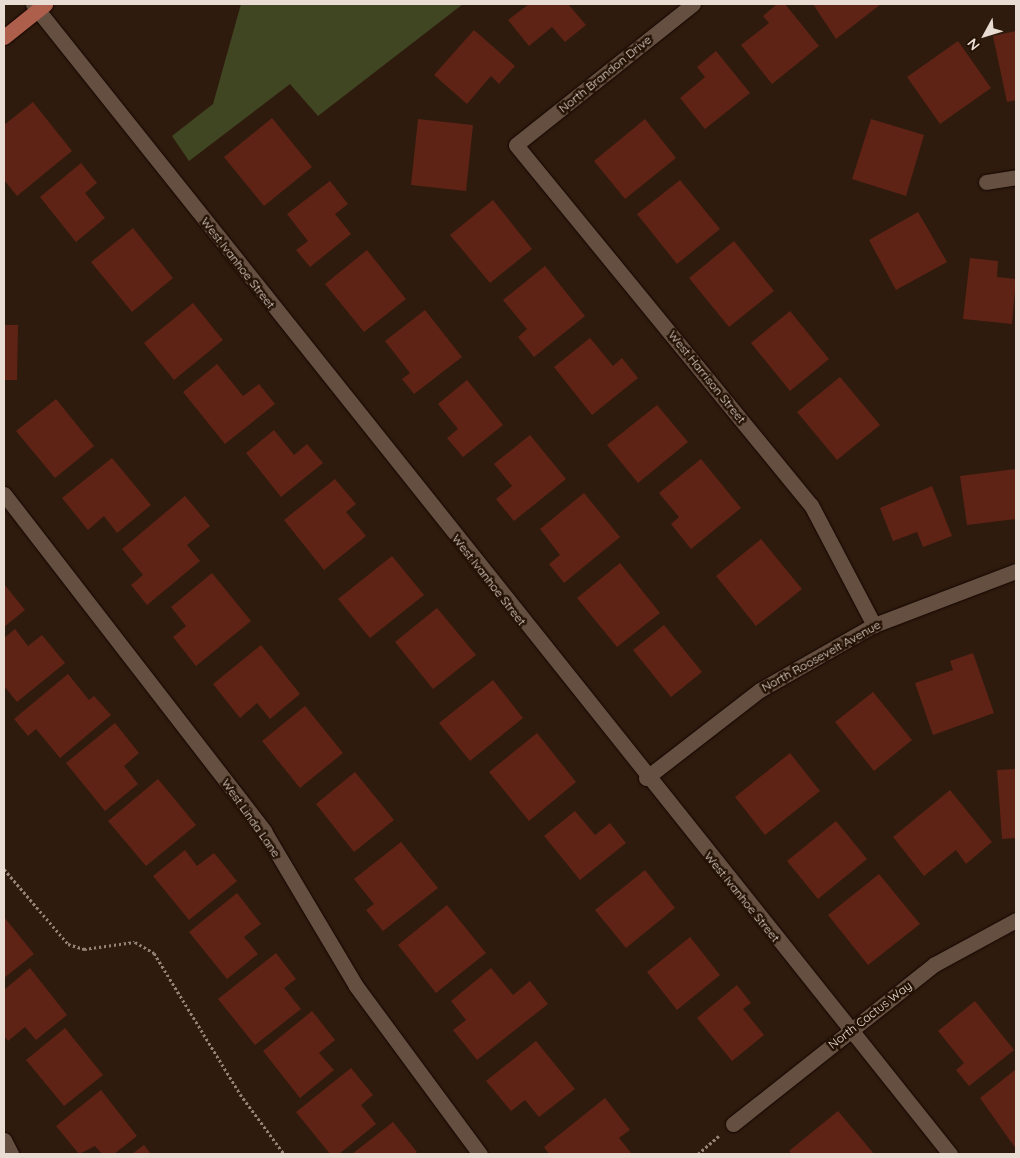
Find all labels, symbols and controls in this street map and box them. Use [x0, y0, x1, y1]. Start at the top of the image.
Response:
north arrow [960, 10, 1010, 60]
street label: North Brandon Drive [556, 32, 654, 116]
text: N [963, 35, 984, 54]
street label: West Ivanhoe Street [198, 215, 278, 311]
street label: West Harrison Street [665, 328, 749, 426]
street label: West Ivanhoe Street [449, 532, 529, 628]
street label: North Roosevelt Avenue [759, 617, 883, 695]
street label: West Linda Lane [219, 776, 283, 860]
street label: West Ivanhoe Street [701, 849, 783, 945]
street label: North Cactus Way [826, 978, 914, 1052]

